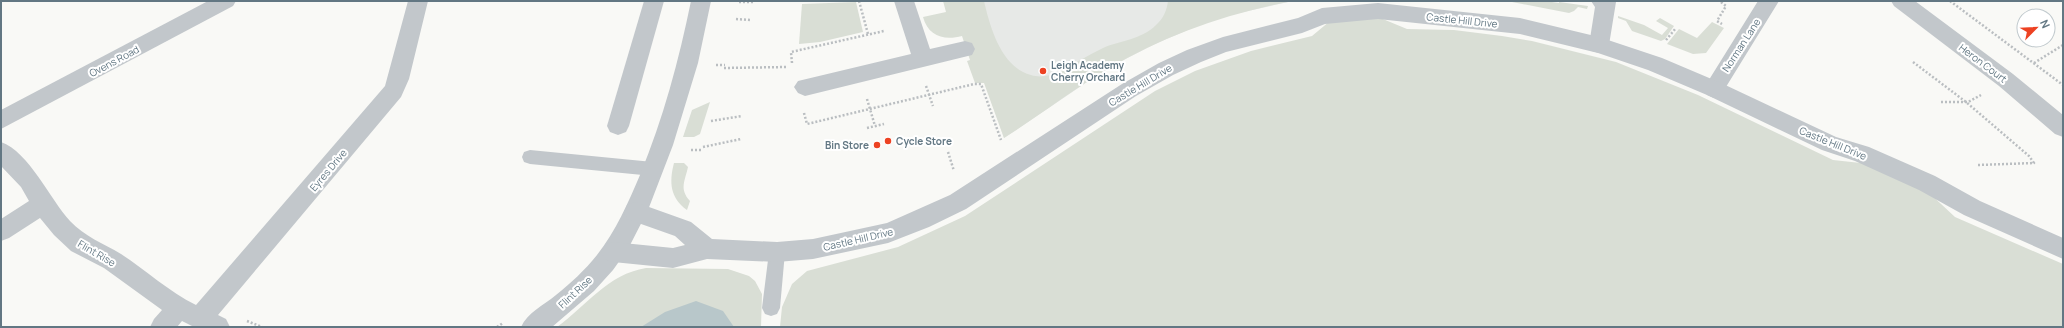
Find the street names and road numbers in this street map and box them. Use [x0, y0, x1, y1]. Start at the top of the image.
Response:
street label: Castle Hill Drive [1426, 9, 1498, 31]
street label: Norman Lane [1719, 16, 1763, 74]
street label: Heron Court [1956, 40, 2010, 86]
street label: Ovens Road [87, 42, 142, 80]
street label: Castle Hill Drive [1106, 61, 1174, 109]
street label: Castle Hill Drive [1797, 123, 1869, 163]
street label: Eyres Drive [306, 146, 350, 194]
street label: Castle Hill Drive [822, 224, 894, 254]
street label: Flint Rise [76, 237, 119, 269]
street label: Flint Rise [555, 273, 595, 311]

